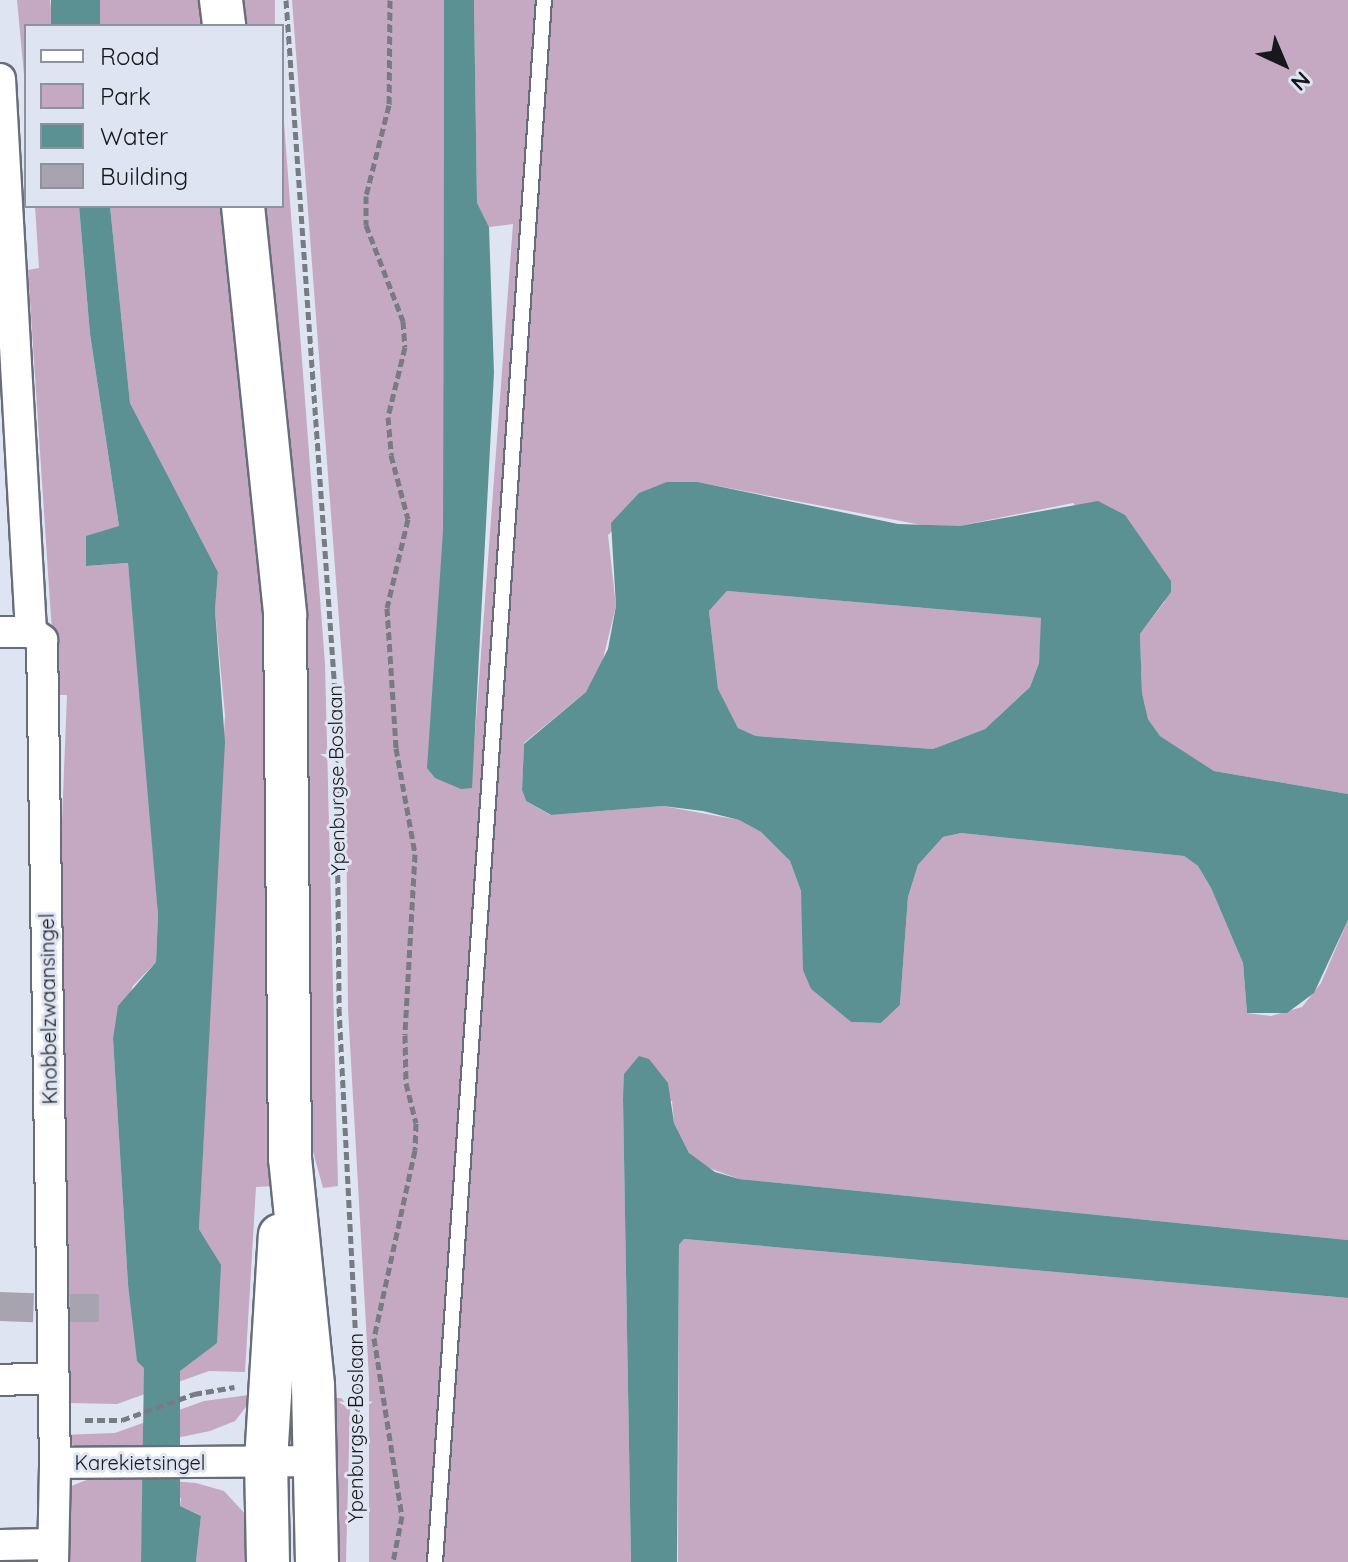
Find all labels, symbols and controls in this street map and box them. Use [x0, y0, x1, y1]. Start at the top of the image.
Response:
legend [24, 24, 284, 208]
north arrow [1244, 24, 1324, 104]
text: Road [100, 41, 160, 71]
text: N [1285, 66, 1316, 97]
text: Park [100, 81, 151, 111]
text: Water [100, 121, 168, 151]
text: Building [100, 161, 188, 191]
street label: Ypenburgse Boslaan [322, 685, 350, 875]
street label: Knobbelzwaansingel [34, 913, 62, 1105]
street label: Ypenburgse Boslaan [343, 1333, 367, 1523]
street label: Karekietsingel [75, 1450, 205, 1474]

